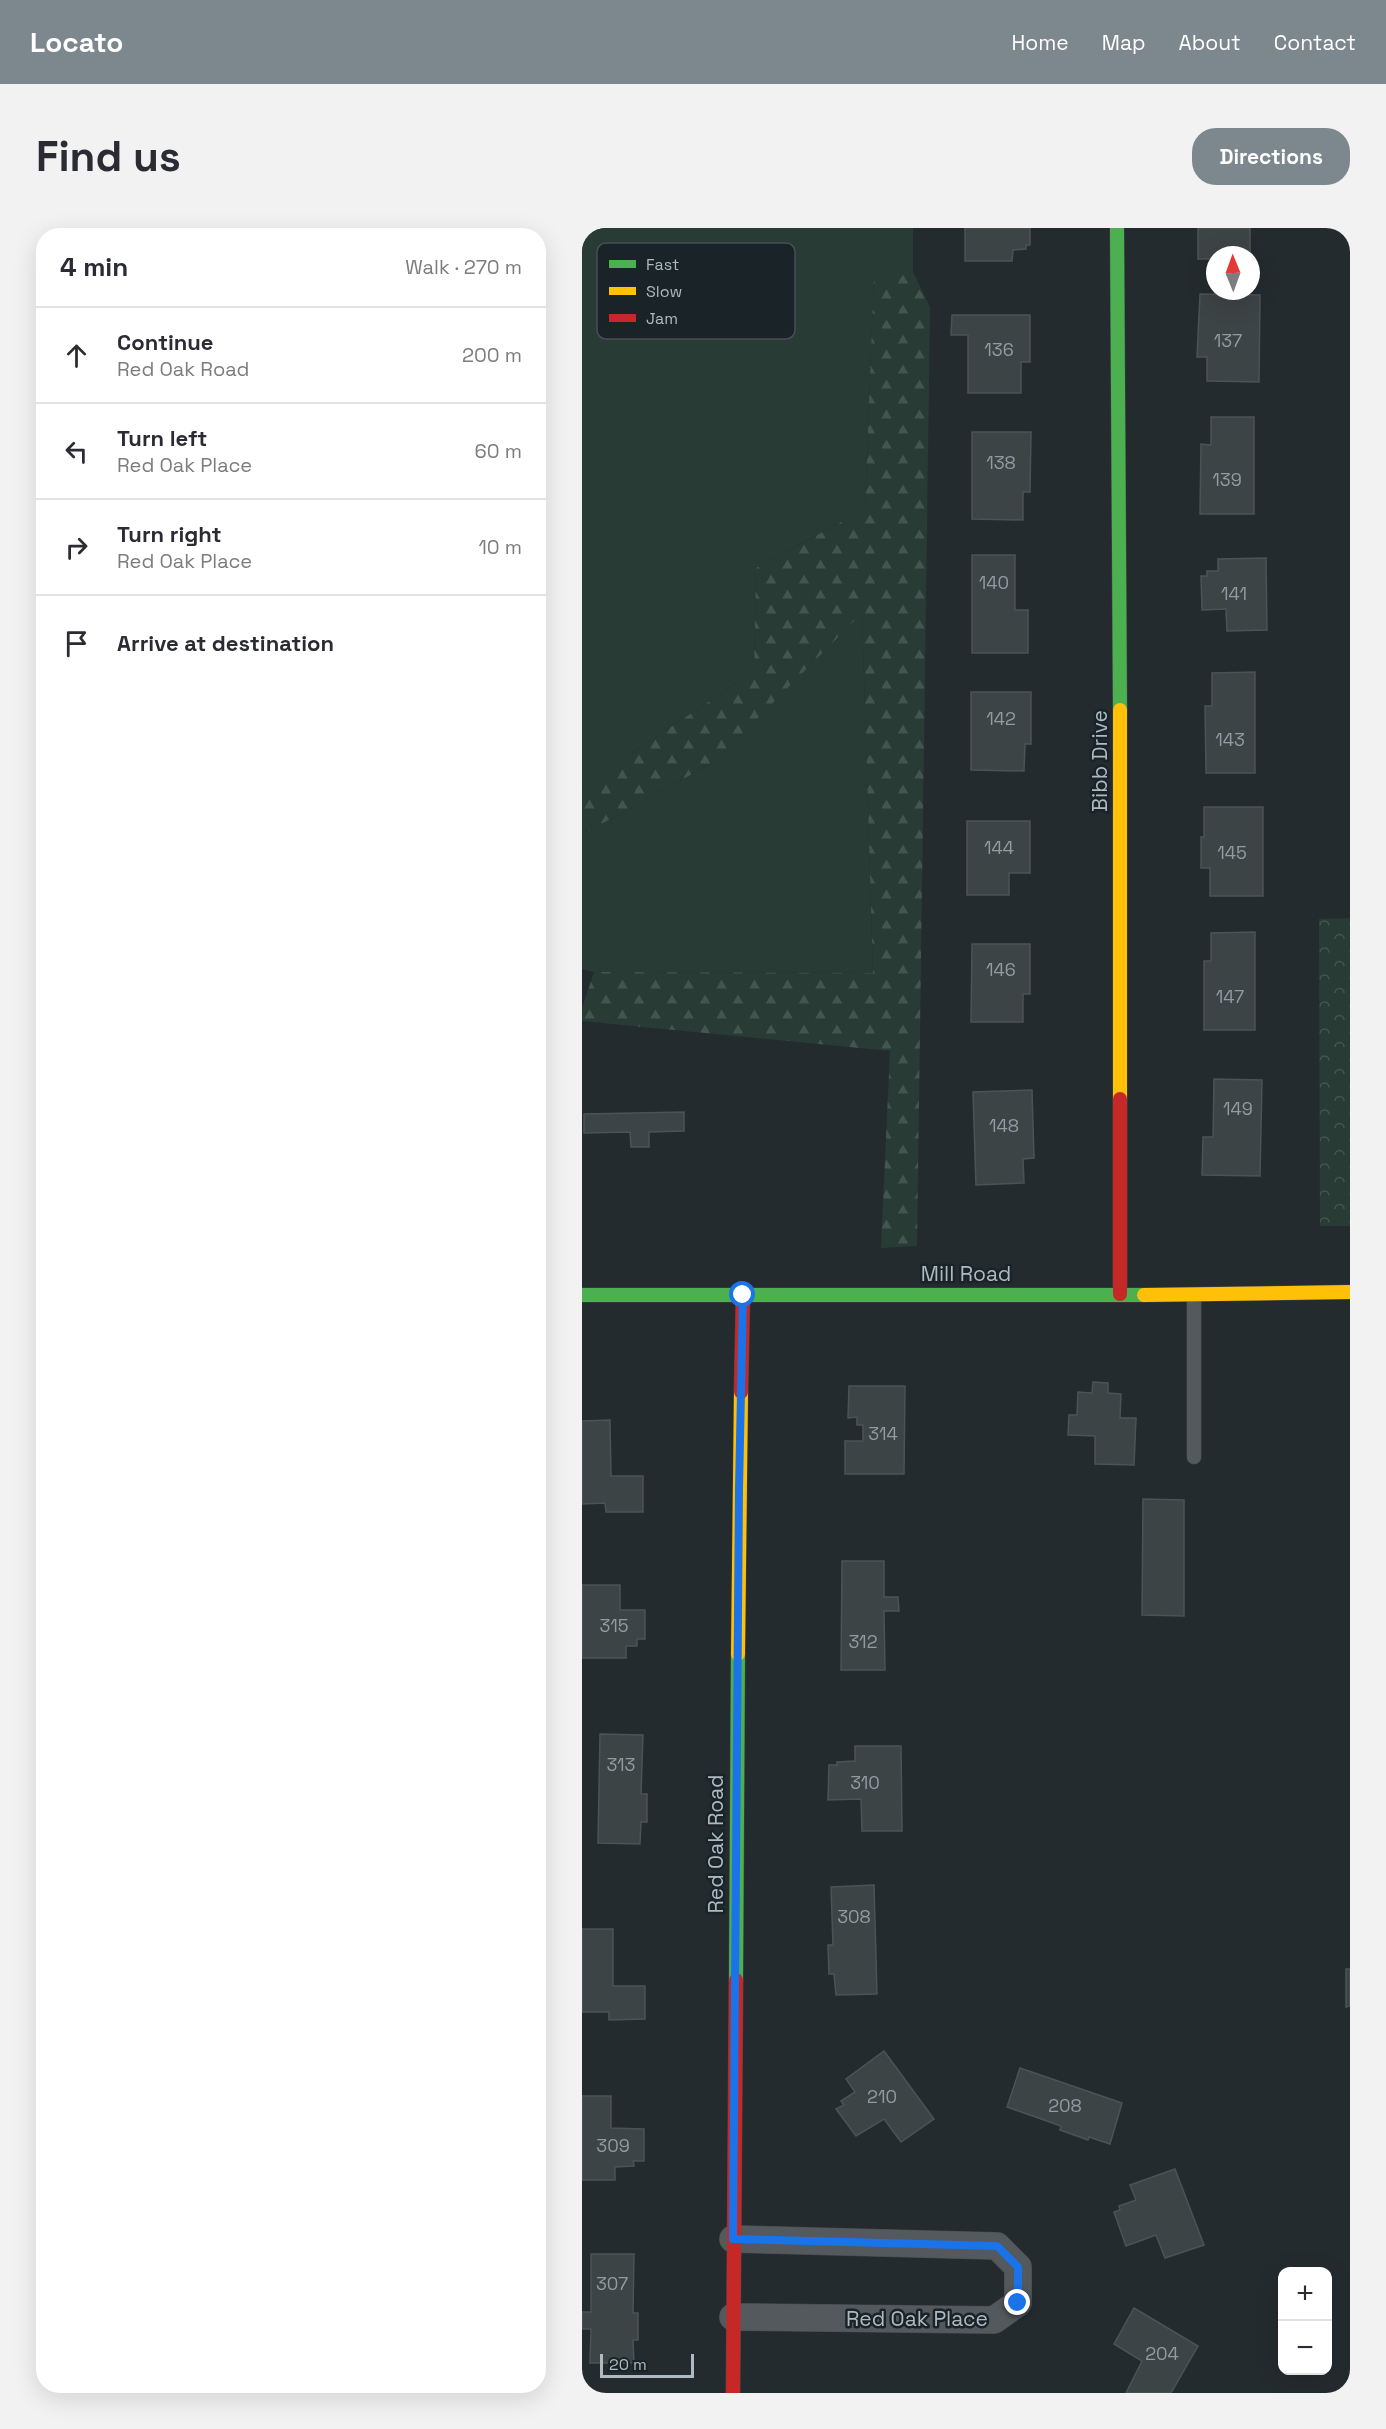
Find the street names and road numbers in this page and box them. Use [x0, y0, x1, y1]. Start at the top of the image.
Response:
street label: Bibb Drive [1086, 710, 1113, 812]
street label: Mill Road [921, 1260, 1011, 1287]
street label: Red Oak Road [702, 1775, 729, 1913]
street label: Red Oak Place [846, 2305, 988, 2332]

